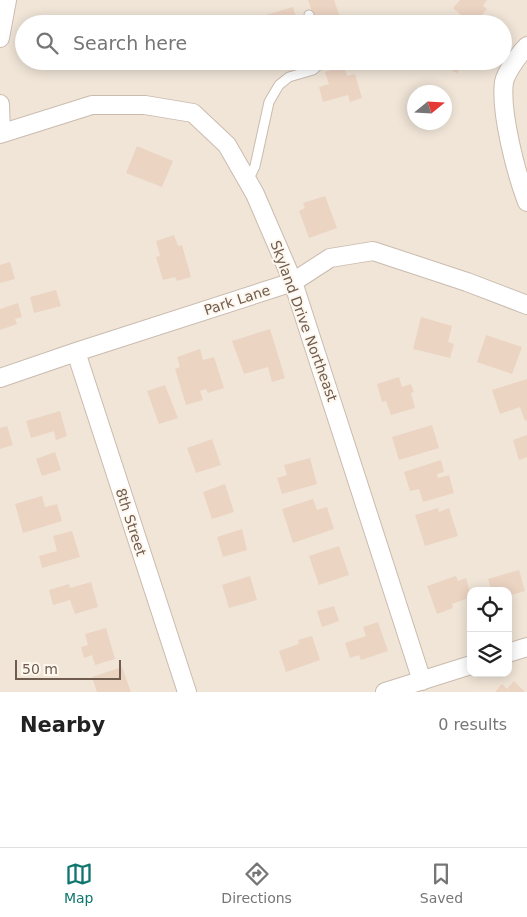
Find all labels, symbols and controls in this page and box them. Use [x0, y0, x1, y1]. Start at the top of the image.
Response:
search box [15, 15, 512, 70]
icon: search [33, 29, 61, 57]
text: Search here [73, 32, 187, 54]
north arrow [407, 85, 452, 130]
street label: Skyland Drive Northeast [267, 238, 341, 404]
street label: Park Lane [202, 282, 272, 318]
street label: 8th Street [113, 486, 150, 558]
map controls [467, 587, 512, 677]
button: locate [467, 587, 512, 632]
button: layers [467, 632, 512, 677]
scale bar [15, 657, 121, 680]
text: 50 m [22, 661, 58, 677]
text: Nearby [20, 713, 105, 737]
text: 0 results [438, 715, 507, 734]
tab: Map [64, 860, 93, 906]
tab: Directions [221, 860, 292, 906]
tab: Saved [420, 860, 463, 906]

